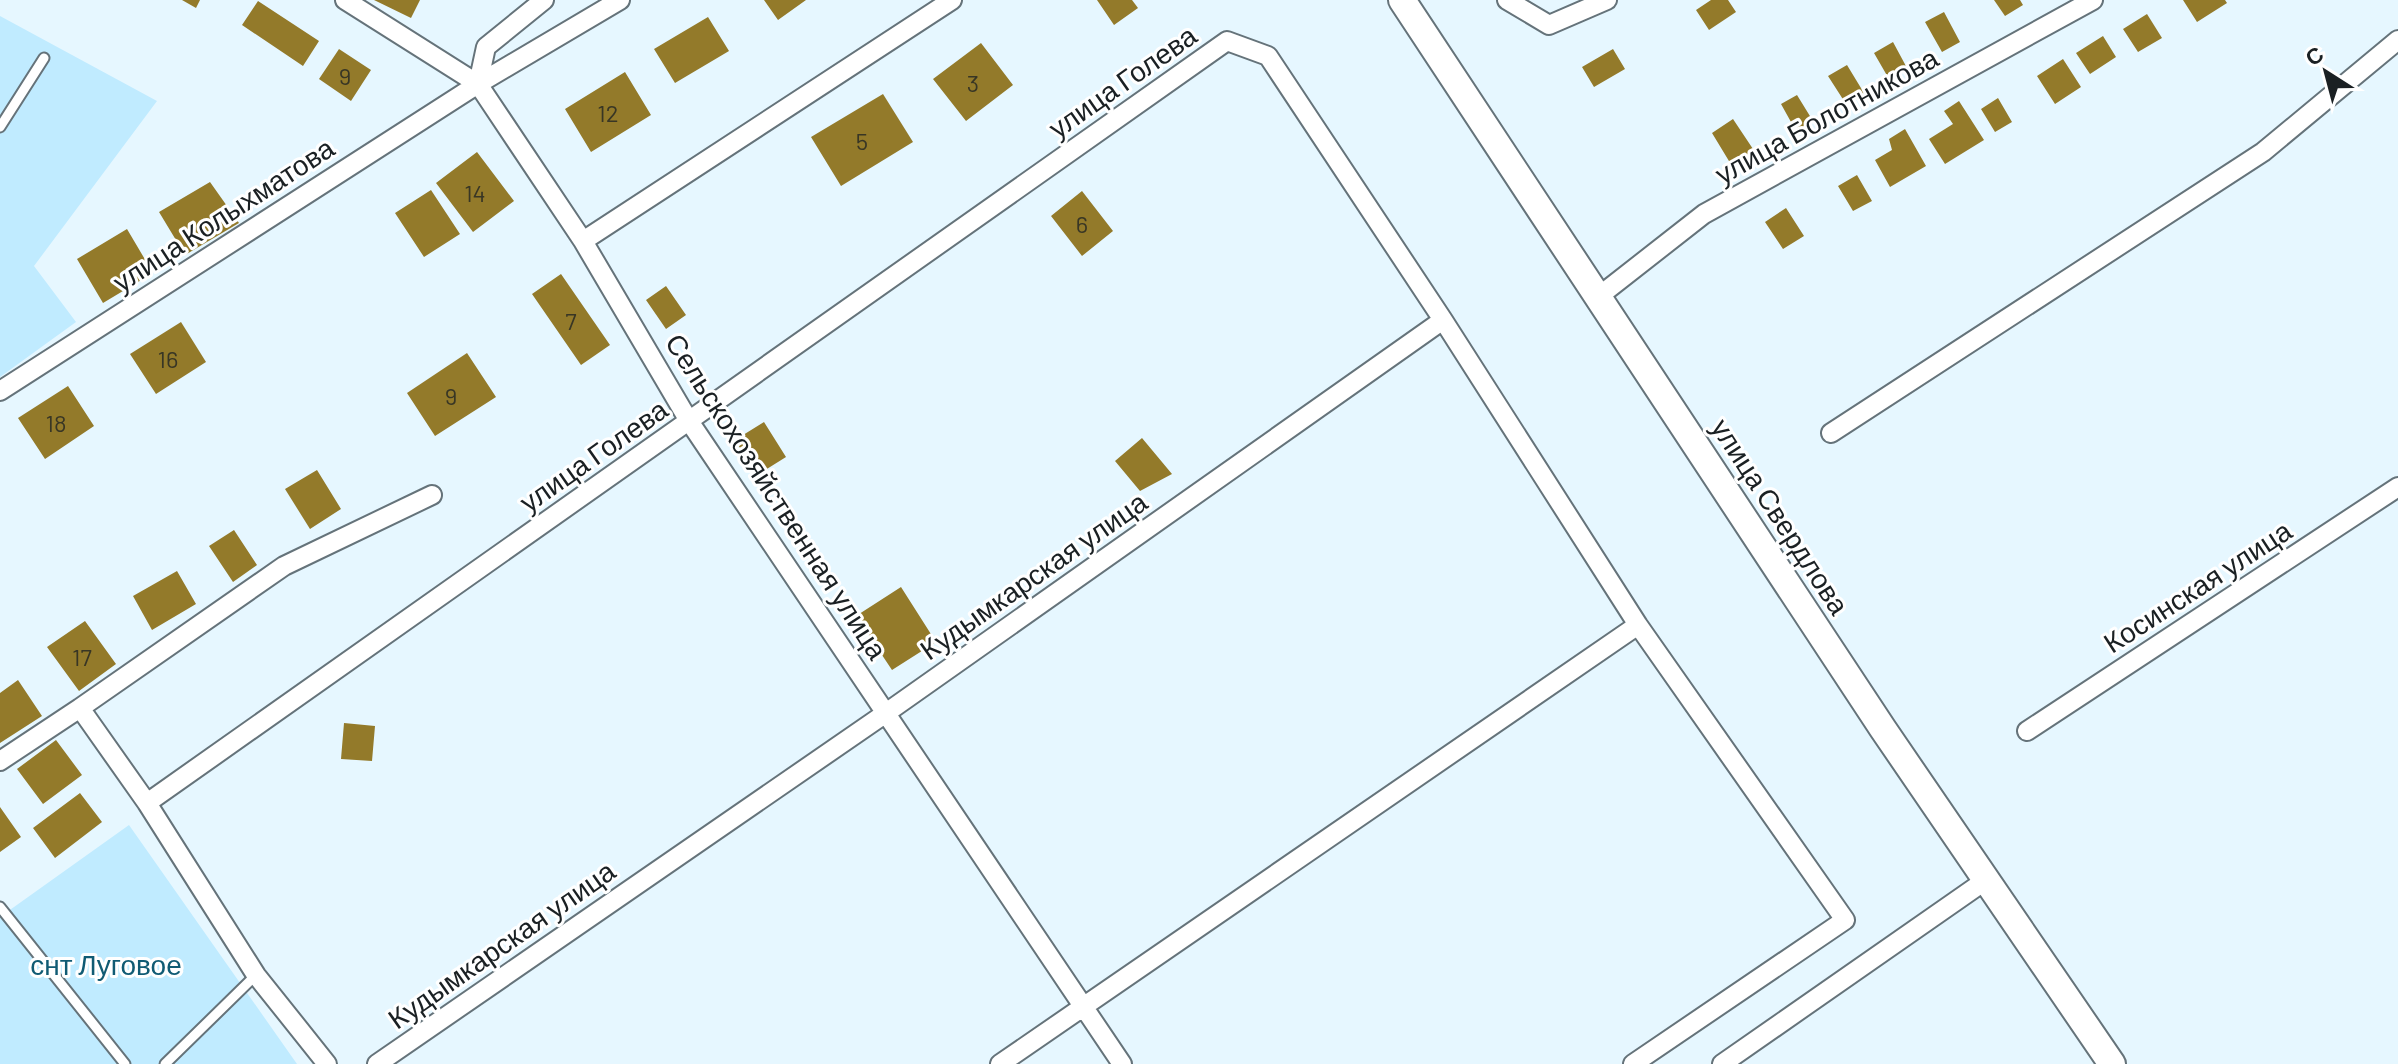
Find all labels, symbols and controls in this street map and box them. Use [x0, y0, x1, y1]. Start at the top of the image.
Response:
street label: улица Голева [1041, 17, 1203, 145]
north arrow [2286, 32, 2366, 112]
street label: улица Болотникова [1709, 39, 1944, 190]
text: С [2300, 40, 2328, 70]
house number: 9 [339, 61, 351, 90]
house number: 3 [967, 68, 979, 97]
house number: 12 [597, 98, 619, 127]
house number: 5 [856, 126, 868, 155]
street label: улица Колыхматова [106, 130, 340, 298]
house number: 14 [464, 178, 486, 207]
house number: 6 [1076, 209, 1088, 238]
house number: 7 [565, 306, 577, 335]
street label: Сельскохозяйственная улица [659, 327, 895, 666]
house number: 16 [158, 344, 178, 373]
house number: 9 [445, 381, 457, 410]
street label: улица Голева [512, 391, 674, 519]
house number: 18 [46, 408, 66, 437]
street label: улица Свердлова [1705, 412, 1857, 621]
street label: Кудымкарская улица [913, 484, 1153, 666]
street label: Косинская улица [2097, 512, 2298, 659]
house number: 17 [72, 642, 92, 671]
street label: Кудымкарская улица [381, 853, 621, 1035]
park label: снт Луговое [30, 947, 182, 981]

